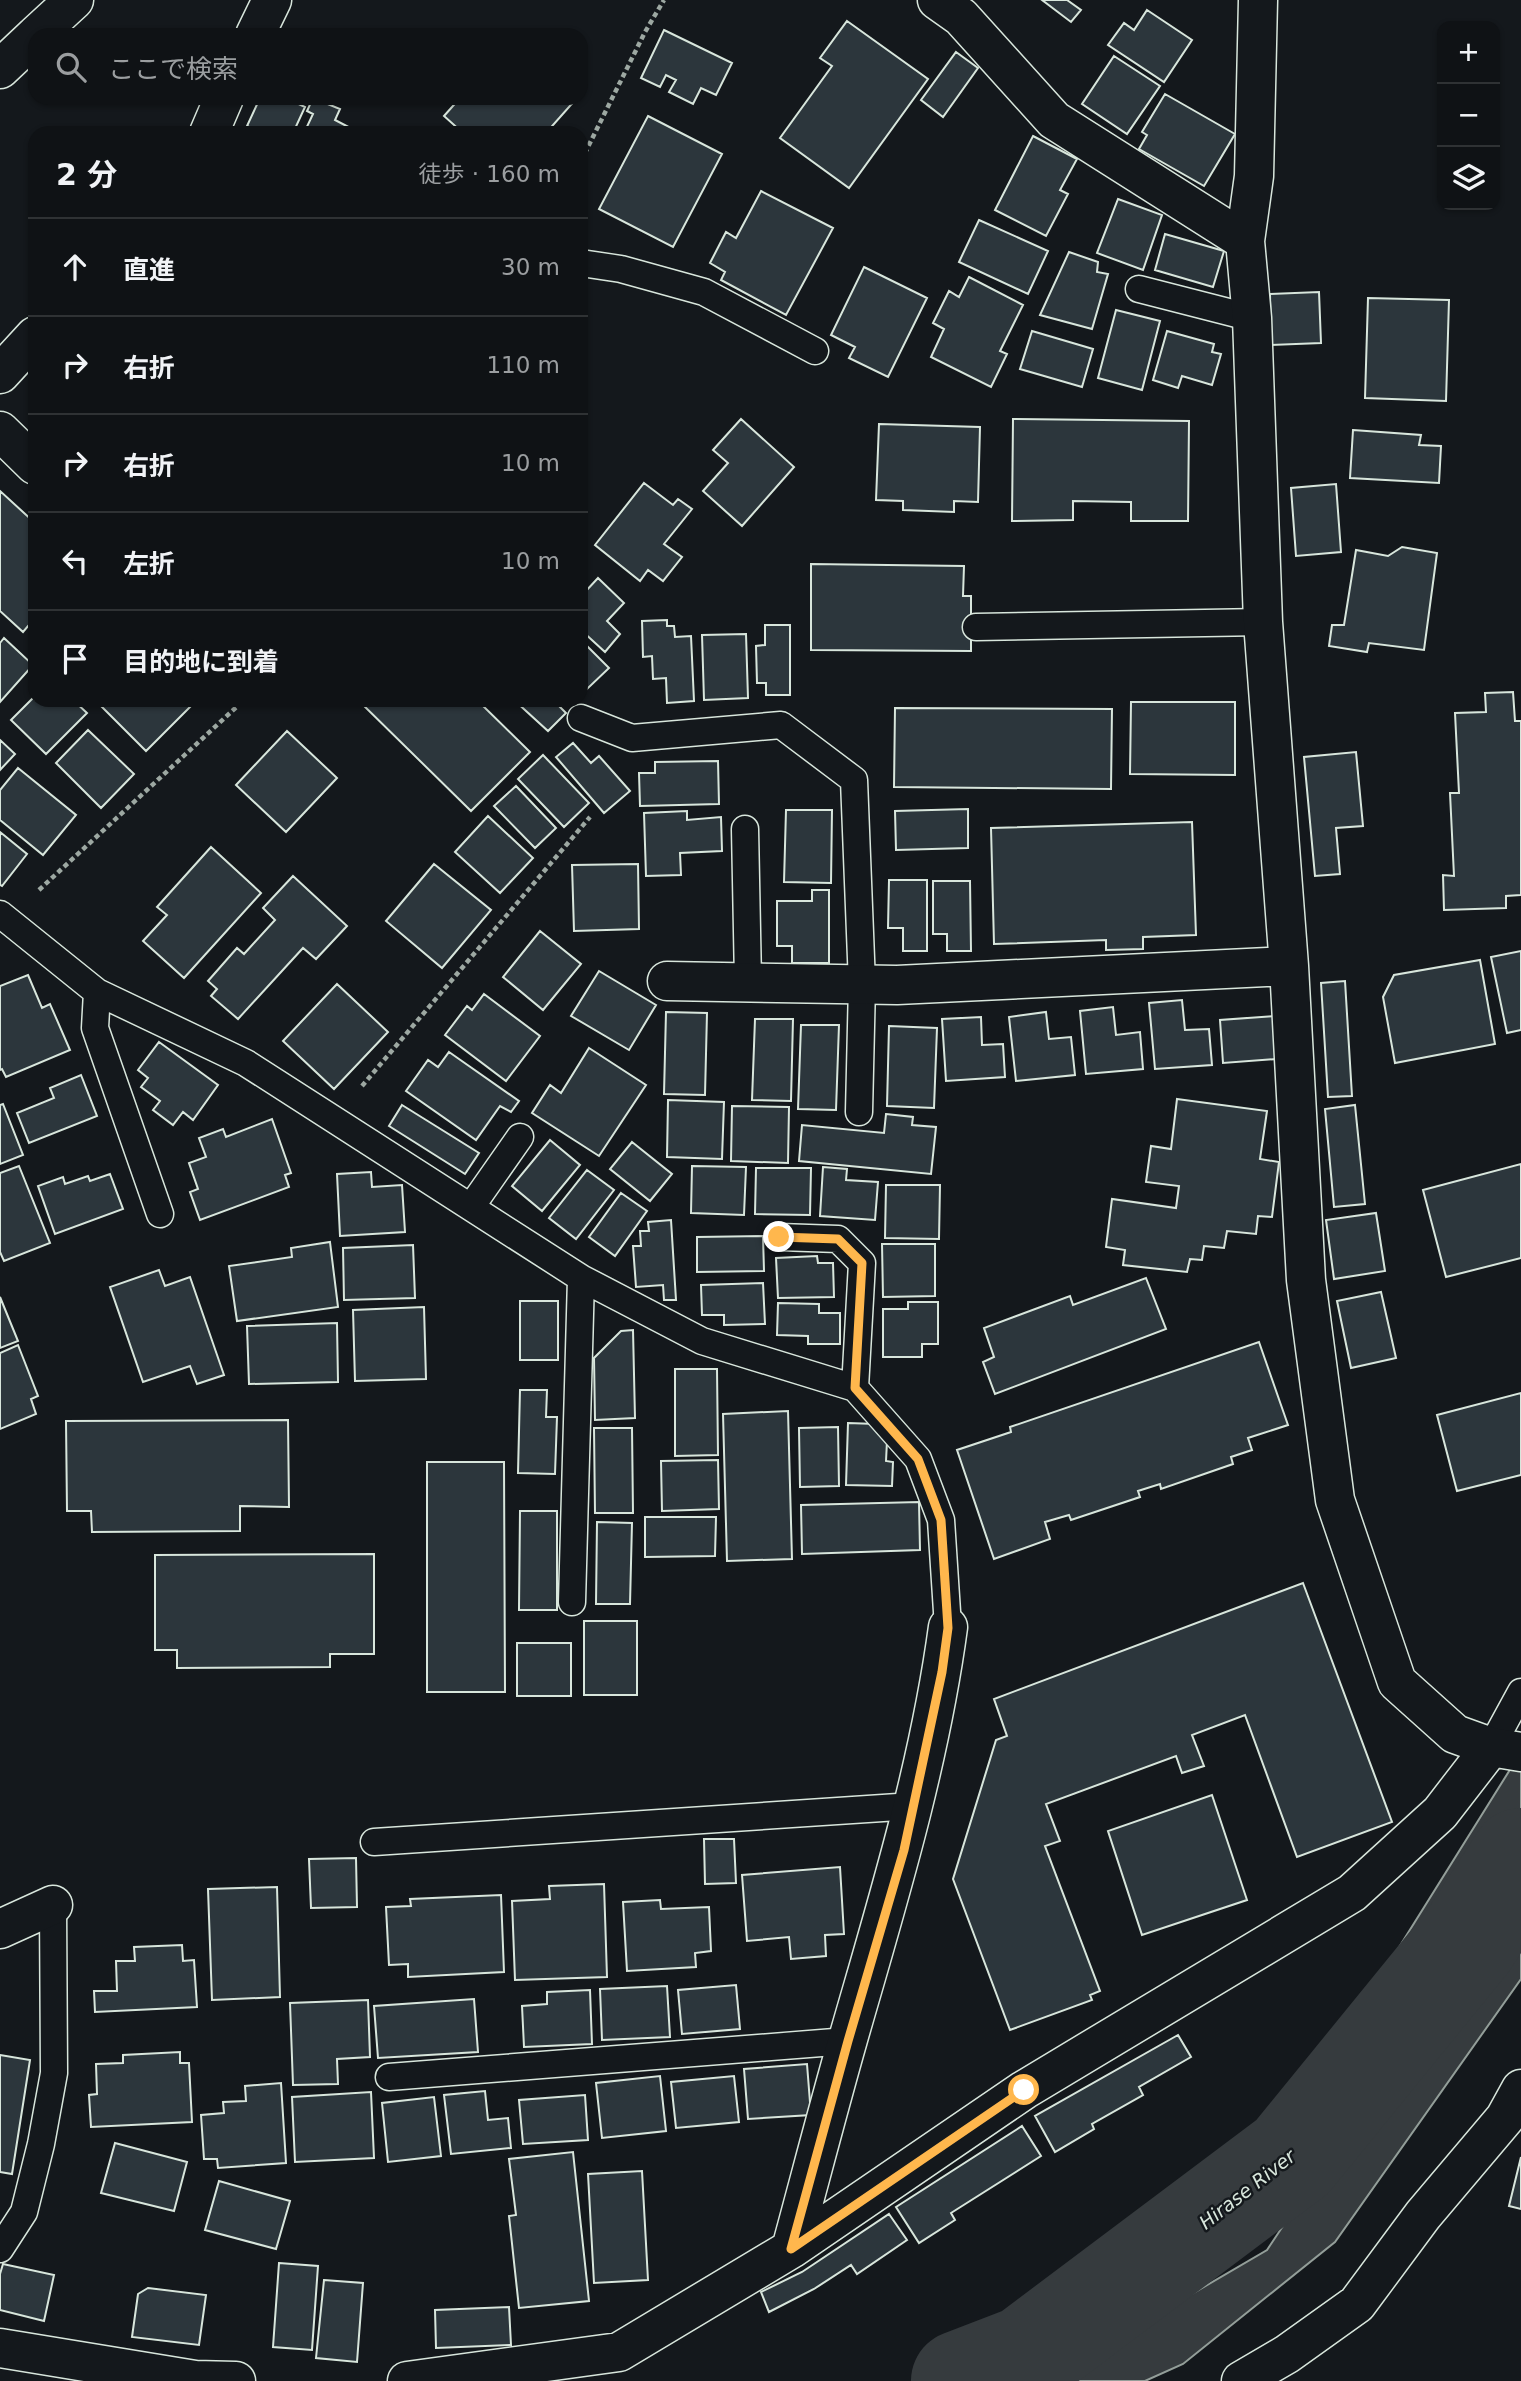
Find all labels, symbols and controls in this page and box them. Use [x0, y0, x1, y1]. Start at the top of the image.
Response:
map controls [1437, 21, 1500, 210]
button: + [1437, 21, 1500, 84]
search box [28, 28, 588, 105]
icon: search [52, 48, 90, 86]
text: ここで検索 [108, 54, 238, 84]
button: − [1437, 84, 1500, 147]
button: layers [1437, 147, 1500, 210]
text: 2 分 [56, 157, 117, 192]
text: 徒歩 · 160 m [418, 161, 560, 187]
icon: ahead [56, 248, 94, 286]
text: 30 m [501, 254, 560, 280]
text: 直進 [123, 255, 175, 285]
icon: right [56, 346, 94, 384]
text: 110 m [486, 352, 560, 378]
text: 右折 [123, 353, 175, 383]
icon: right [56, 444, 94, 482]
text: 10 m [501, 450, 560, 476]
text: 右折 [123, 451, 175, 481]
icon: left [56, 542, 94, 580]
text: 10 m [501, 548, 560, 574]
text: 左折 [123, 549, 175, 579]
icon: arrive [56, 640, 94, 678]
text: 目的地に到着 [123, 647, 279, 677]
route end [763, 1221, 794, 1252]
route start [1008, 2074, 1039, 2105]
water label: Hirase River [1195, 2144, 1300, 2233]

